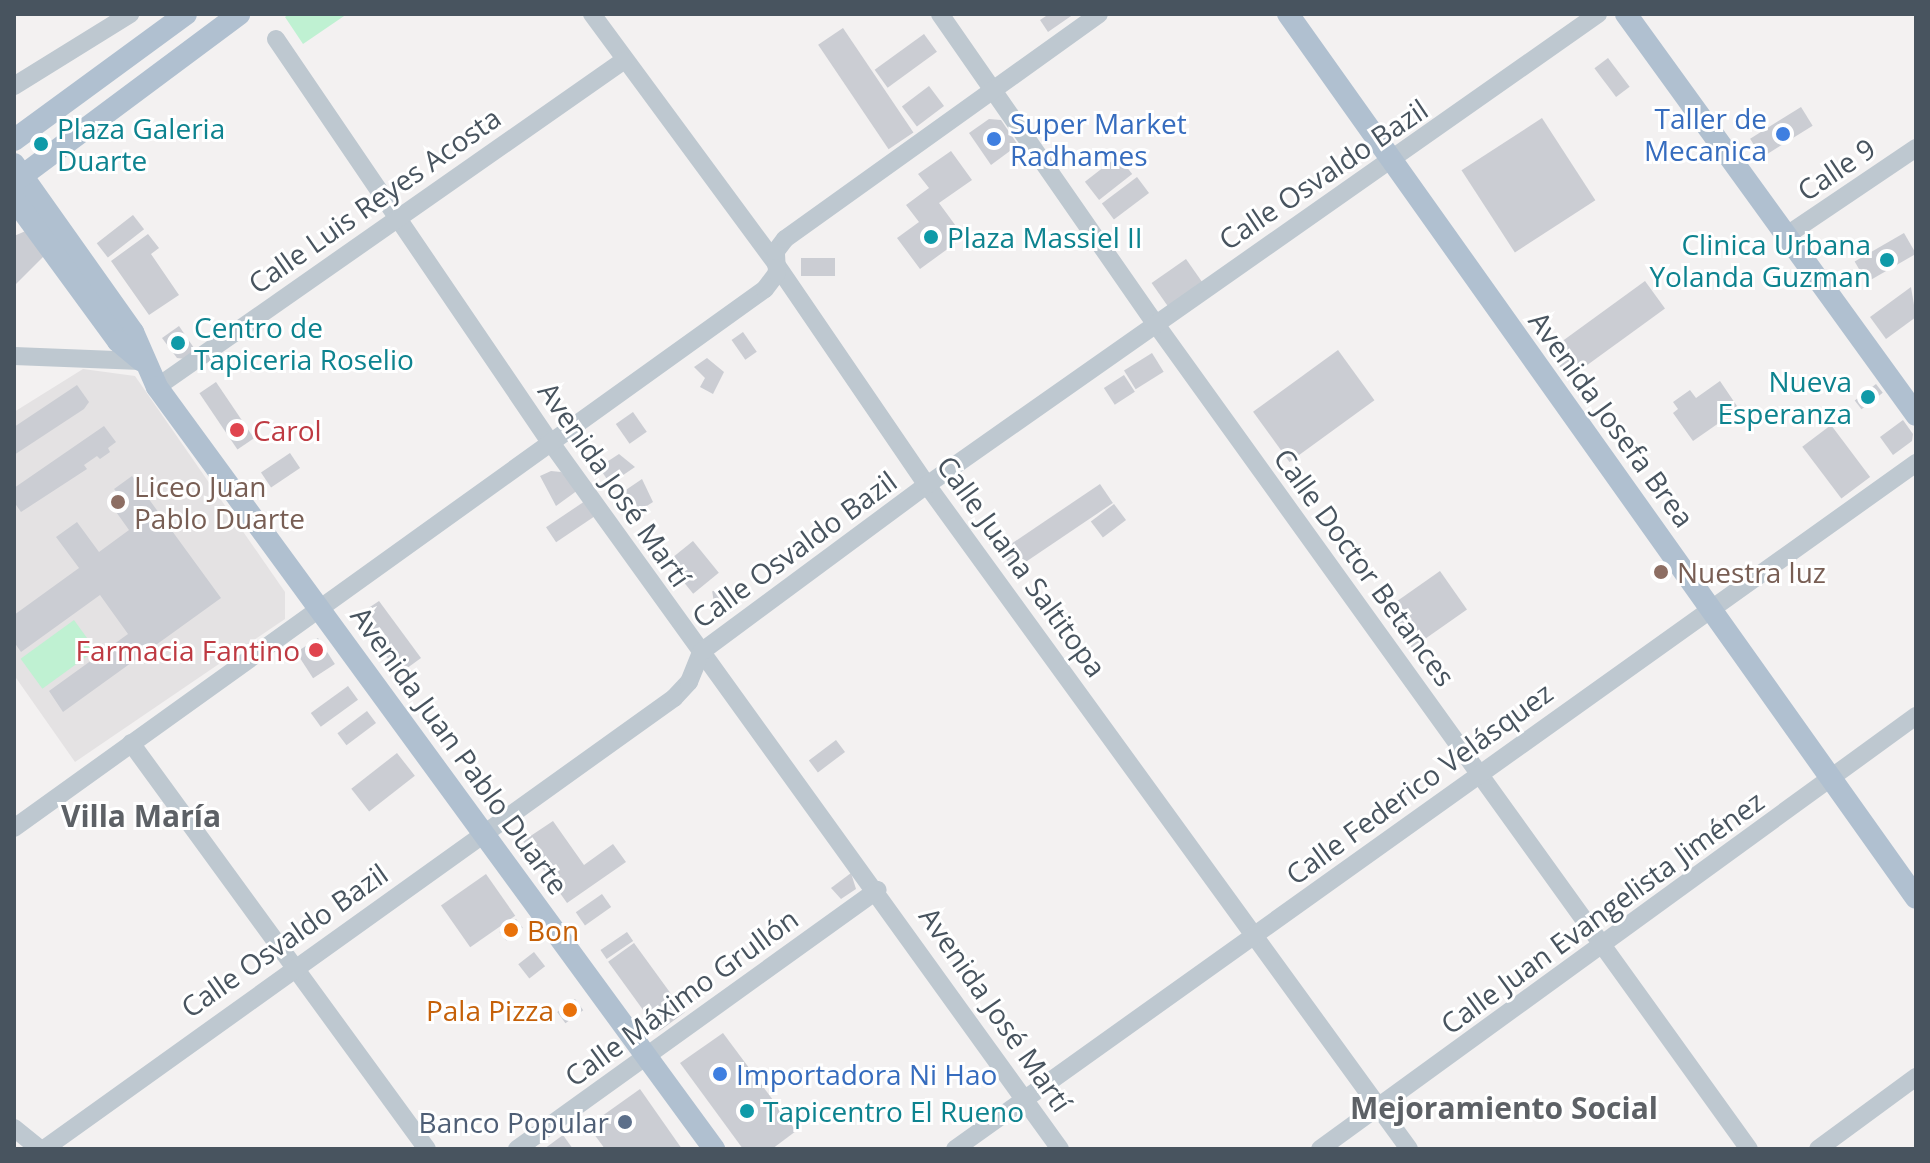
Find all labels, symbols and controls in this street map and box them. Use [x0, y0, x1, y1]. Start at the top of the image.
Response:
street label: Calle Osvaldo Bazil [1212, 92, 1434, 256]
street label: Calle Luis Reyes Acosta [241, 100, 507, 300]
place label: Taller de Mecanica [1644, 101, 1767, 167]
place label: Super Market Radhames [1010, 106, 1187, 172]
place label: Plaza Galeria Duarte [57, 111, 225, 177]
marker: Taller de Mecanica [1774, 125, 1792, 143]
marker: Super Market Radhames [985, 130, 1003, 148]
street label: Calle 9 [1791, 131, 1881, 207]
marker: Plaza Galeria Duarte [32, 135, 50, 153]
place label: Plaza Massiel II [947, 220, 1143, 254]
place label: Clinica Urbana Yolanda Guzman [1649, 227, 1871, 293]
marker: Plaza Massiel II [922, 228, 940, 246]
marker: Clinica Urbana Yolanda Guzman [1878, 251, 1896, 269]
street label: Avenida Josefa Brea [1523, 305, 1701, 533]
place label: Centro de Tapiceria Roselio [194, 310, 414, 376]
marker: Centro de Tapiceria Roselio [169, 334, 187, 352]
place label: Nueva Esperanza [1717, 364, 1852, 430]
street label: Avenida José Martí [532, 375, 698, 593]
marker: Nueva Esperanza [1859, 388, 1877, 406]
place label: Carol [253, 413, 322, 447]
marker: Carol [228, 421, 246, 439]
street label: Calle Doctor Betances [1268, 442, 1462, 692]
street label: Calle Juana Saltitopa [930, 449, 1114, 683]
street label: Calle Osvaldo Bazil [685, 464, 903, 634]
place label: Liceo Juan Pablo Duarte [134, 469, 305, 535]
marker: Liceo Juan Pablo Duarte [109, 493, 127, 511]
place label: Nuestra luz [1677, 555, 1826, 589]
marker: Nuestra luz [1652, 563, 1670, 581]
street label: Avenida Juan Pablo Duarte [344, 600, 576, 900]
place label: Farmacia Fantino [76, 633, 300, 667]
marker: Farmacia Fantino [307, 641, 325, 659]
street label: Calle Federico Velásquez [1279, 675, 1559, 891]
street label: Calle Juan Evangelista Jiménez [1434, 784, 1770, 1040]
district label: Villa María [61, 798, 221, 834]
street label: Calle Osvaldo Bazil [174, 856, 394, 1024]
street label: Avenida José Martí [913, 900, 1079, 1118]
street label: Calle Máximo Grullón [558, 901, 804, 1093]
place label: Bon [527, 913, 579, 947]
marker: Bon [502, 921, 520, 939]
place label: Pala Pizza [426, 993, 554, 1027]
marker: Pala Pizza [561, 1001, 579, 1019]
place label: Importadora Ni Hao [736, 1057, 997, 1091]
marker: Importadora Ni Hao [711, 1065, 729, 1083]
district label: Mejoramiento Social [1350, 1090, 1658, 1126]
place label: Tapicentro El Rueno [763, 1094, 1024, 1128]
marker: Tapicentro El Rueno [738, 1102, 756, 1120]
place label: Banco Popular [419, 1105, 609, 1139]
marker: Banco Popular [616, 1113, 634, 1131]

